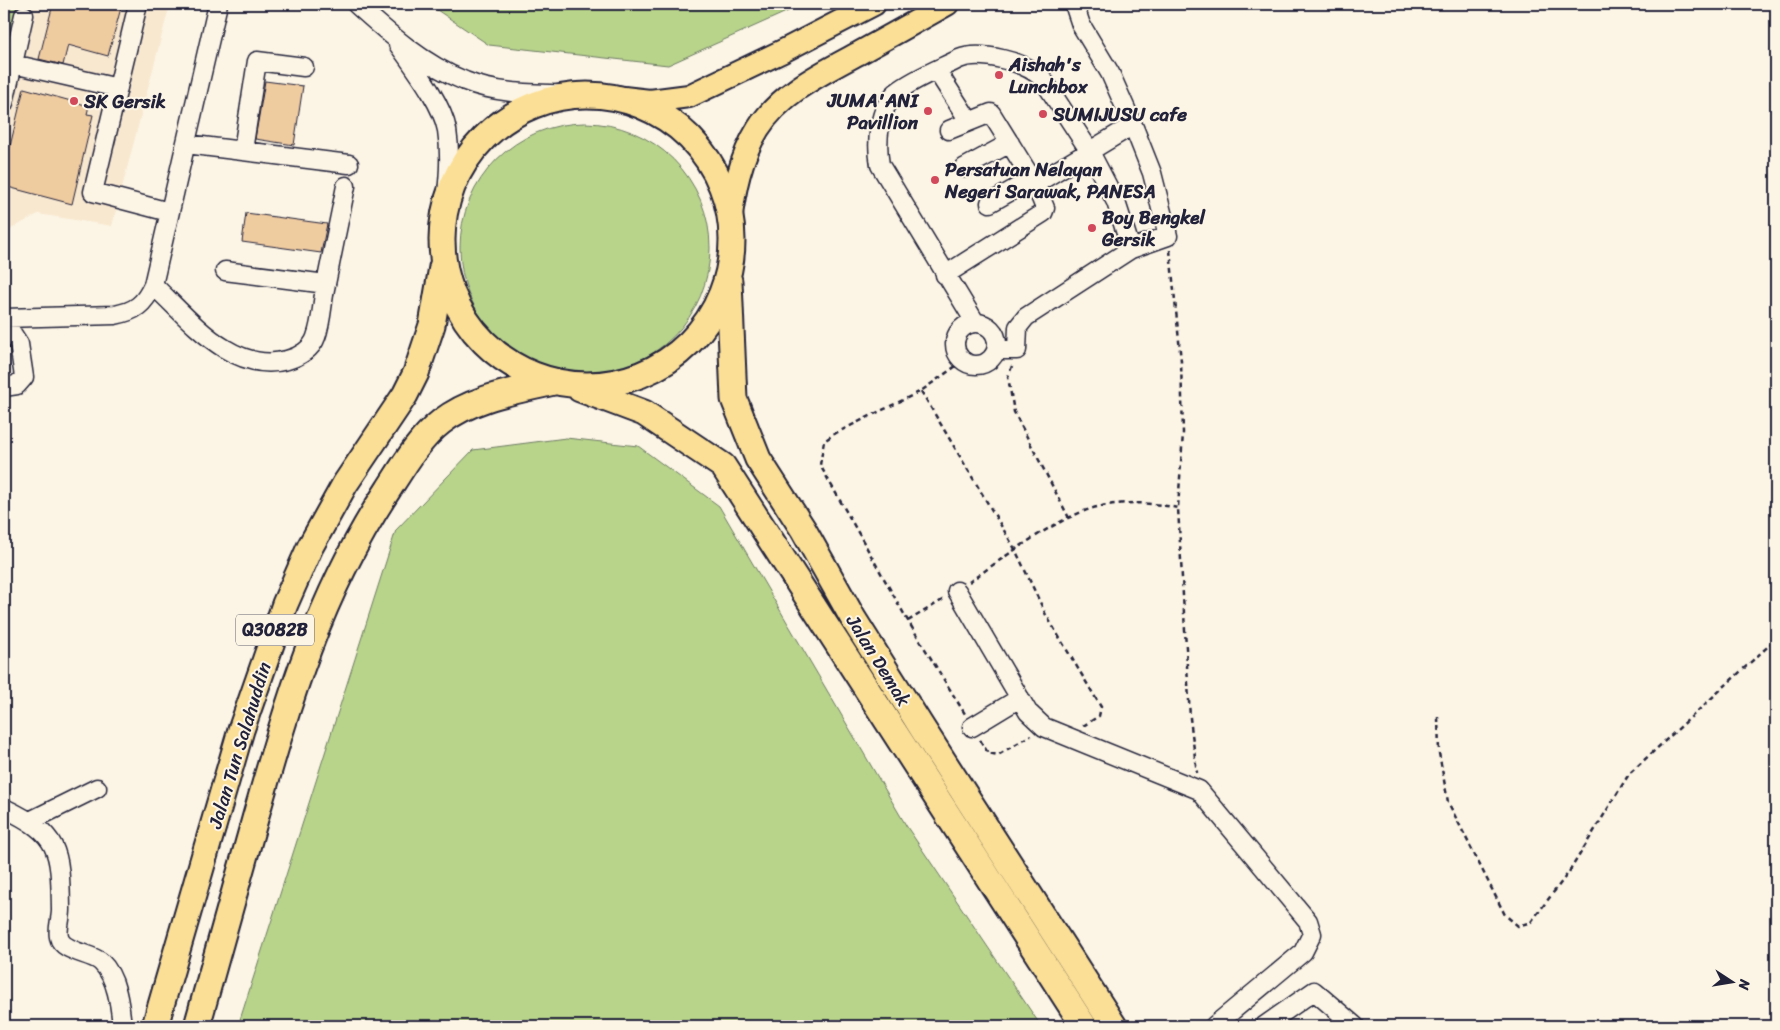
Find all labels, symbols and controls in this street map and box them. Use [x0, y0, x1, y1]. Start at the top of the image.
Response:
place label: Aishah's Lunchbox [1008, 48, 1089, 103]
marker: Aishah's Lunchbox [993, 69, 1005, 81]
place label: JUMA'ANI Pavillion [827, 84, 919, 139]
place label: SK Gersik [83, 85, 166, 118]
marker: SK Gersik [68, 95, 80, 107]
place label: SUMIJUSU cafe [1052, 98, 1187, 131]
marker: JUMA'ANI Pavillion [922, 105, 934, 117]
marker: SUMIJUSU cafe [1037, 108, 1049, 120]
place label: Persatuan Nelayan Negeri Sarawak, PANESA [944, 153, 1156, 208]
marker: Persatuan Nelayan Negeri Sarawak, PANESA [929, 174, 941, 186]
place label: Boy Bengkel Gersik [1101, 201, 1206, 256]
marker: Boy Bengkel Gersik [1086, 222, 1098, 234]
street label: Jalan Demak [837, 607, 920, 714]
road number: Q3082B [236, 614, 314, 646]
street label: Jalan Tun Salahuddin [198, 658, 281, 834]
north arrow [1708, 958, 1758, 1008]
text: N [1731, 976, 1758, 992]

